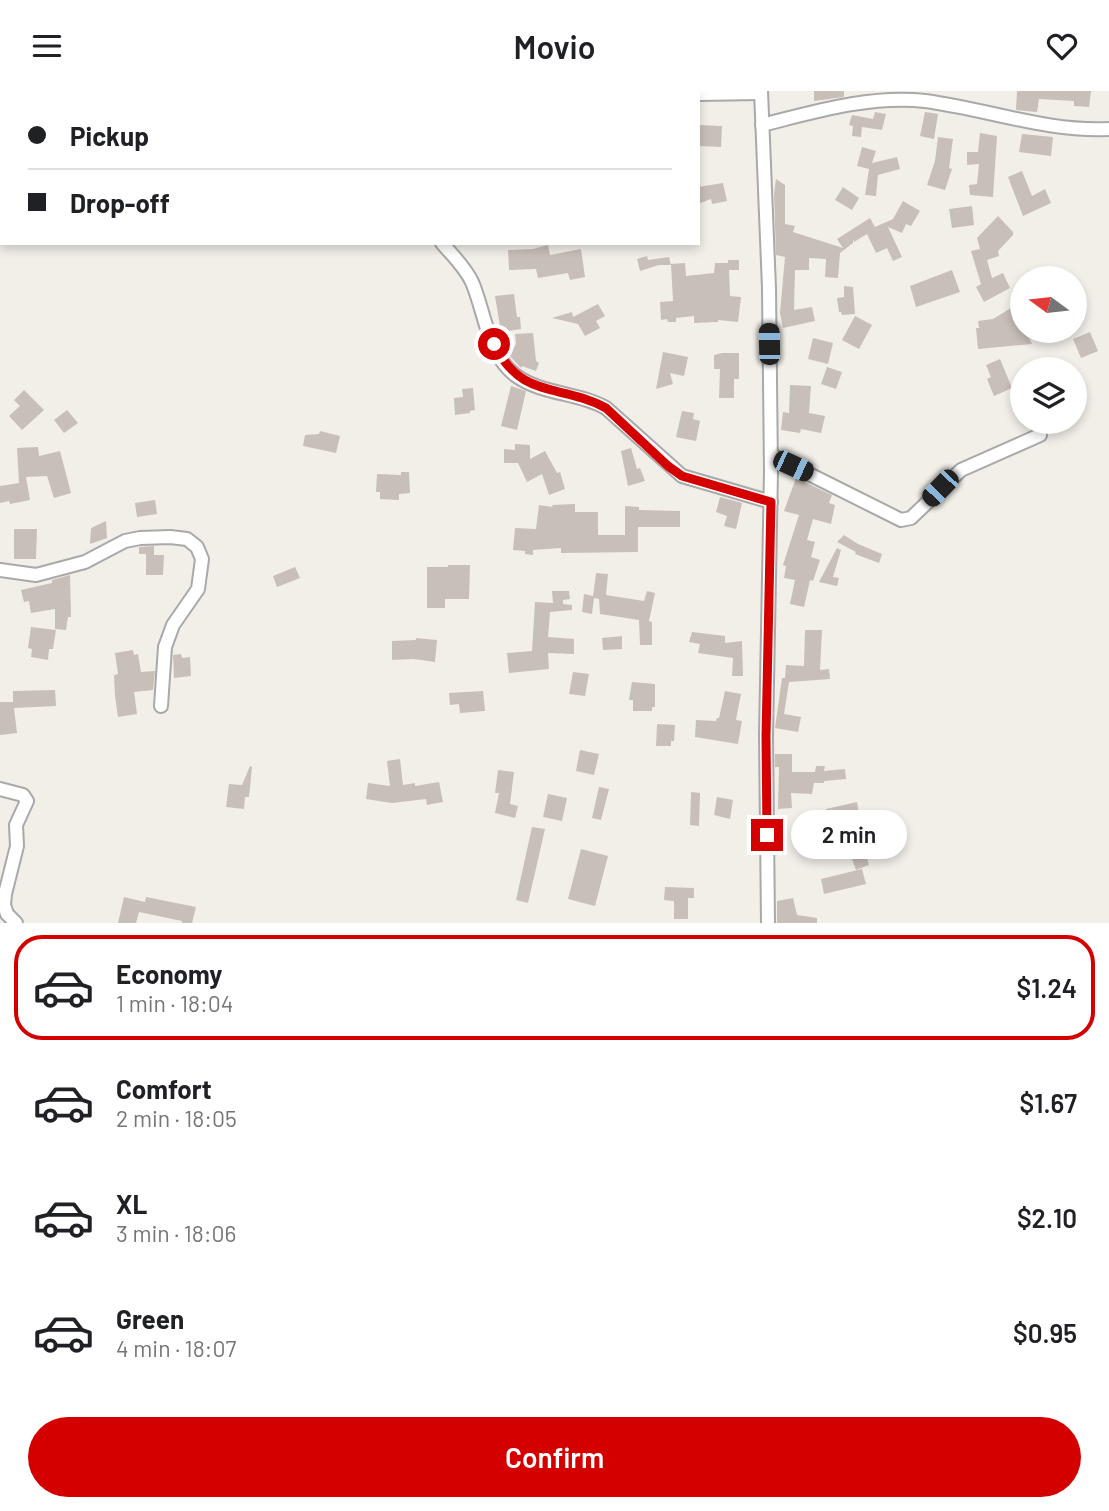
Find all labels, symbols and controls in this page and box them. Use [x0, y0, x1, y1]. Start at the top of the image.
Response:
icon: menu [28, 27, 66, 65]
text: Movio [514, 27, 595, 65]
icon: heart [1043, 27, 1081, 65]
text: Pickup [70, 120, 149, 151]
text: Drop-off [70, 187, 170, 218]
north arrow [1010, 266, 1087, 343]
map controls [1010, 266, 1087, 434]
car [759, 323, 780, 365]
route start [478, 328, 510, 360]
button: layers [1010, 357, 1087, 434]
car [770, 448, 817, 484]
car [918, 466, 963, 510]
callout: 2 min [792, 811, 907, 859]
route end [751, 819, 783, 851]
text: 2 min [822, 820, 876, 848]
icon: car [32, 956, 95, 1019]
text: Economy [116, 958, 222, 989]
text: $1.24 [1016, 972, 1077, 1003]
text: 1 min · 18:04 [116, 989, 233, 1017]
icon: car [32, 1071, 95, 1134]
text: Comfort [116, 1073, 212, 1104]
text: $1.67 [1020, 1087, 1077, 1118]
text: 2 min · 18:05 [116, 1104, 237, 1132]
icon: car [32, 1186, 95, 1249]
text: XL [116, 1188, 147, 1219]
text: $2.10 [1017, 1202, 1077, 1233]
text: 3 min · 18:06 [116, 1219, 236, 1247]
icon: car [32, 1301, 95, 1364]
text: Green [116, 1303, 184, 1334]
text: $0.95 [1013, 1317, 1077, 1348]
text: 4 min · 18:07 [116, 1334, 236, 1362]
button: Confirm [28, 1417, 1081, 1497]

